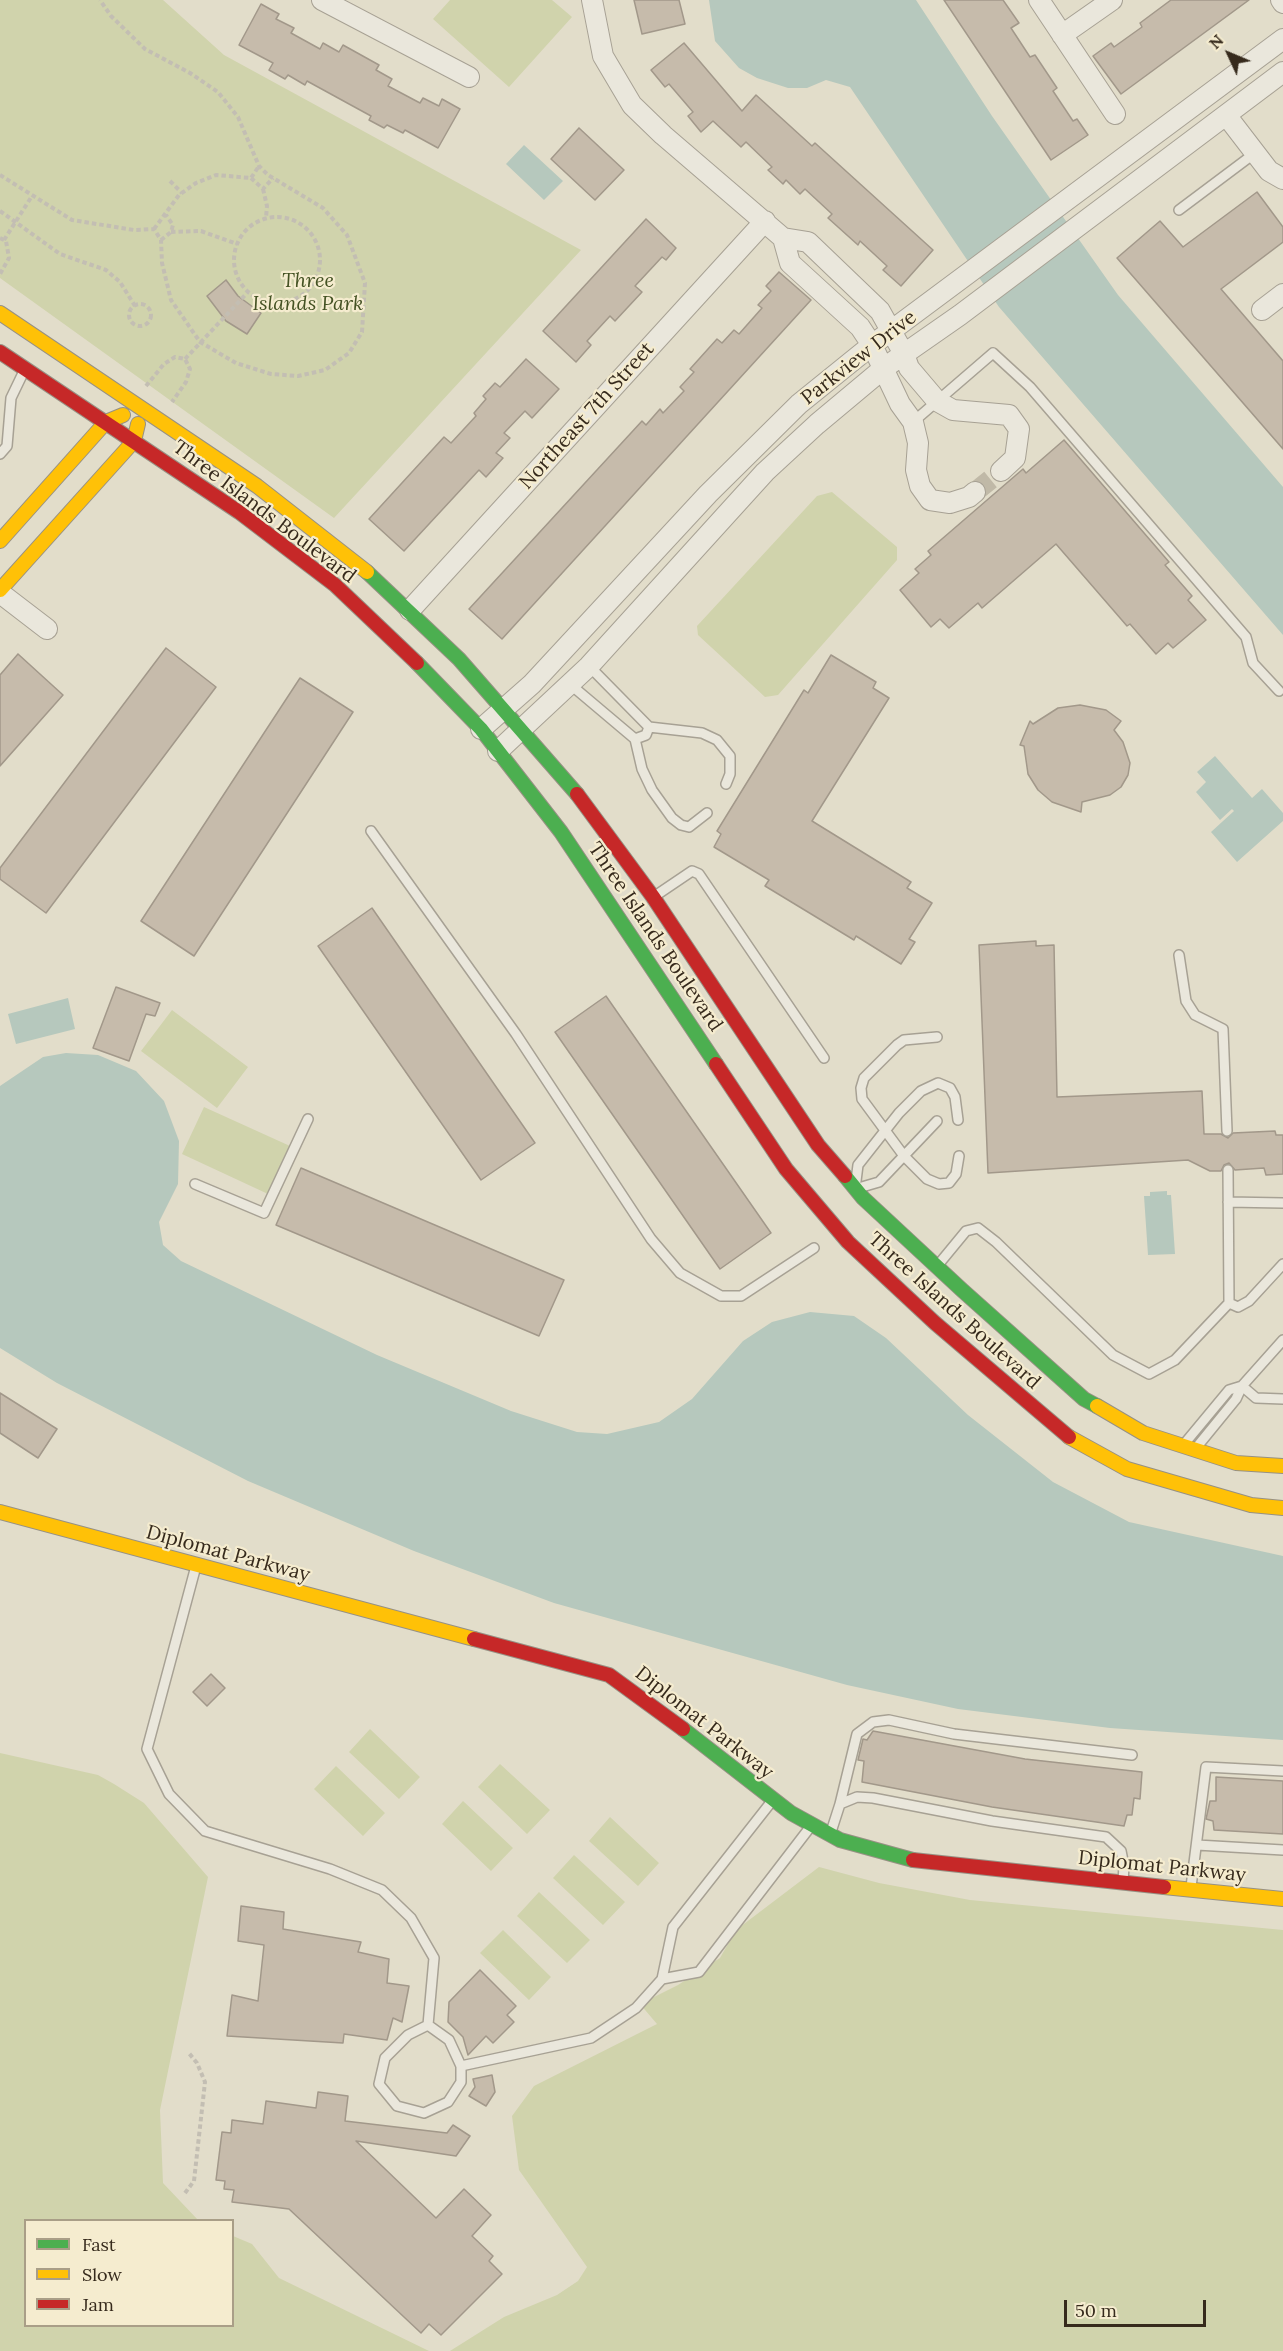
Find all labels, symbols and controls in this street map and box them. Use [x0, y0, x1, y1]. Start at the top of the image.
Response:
north arrow [1199, 24, 1259, 84]
text: N [1205, 30, 1228, 53]
park label: Three Islands Park [253, 269, 363, 316]
street label: Parkview Drive [797, 306, 921, 410]
street label: Northeast 7th Street [515, 338, 659, 494]
street label: Three Islands Boulevard [168, 435, 360, 589]
street label: Three Islands Boulevard [583, 838, 727, 1036]
street label: Three Islands Boulevard [863, 1227, 1045, 1395]
street label: Diplomat Parkway [143, 1521, 313, 1587]
street label: Diplomat Parkway [630, 1662, 778, 1784]
street label: Diplomat Parkway [1077, 1846, 1247, 1888]
legend [24, 2219, 234, 2327]
text: Fast [82, 2233, 116, 2256]
text: Slow [82, 2263, 122, 2286]
scale bar [1067, 2288, 1210, 2326]
text: Jam [82, 2293, 114, 2316]
text: 50 m [1075, 2299, 1117, 2322]

